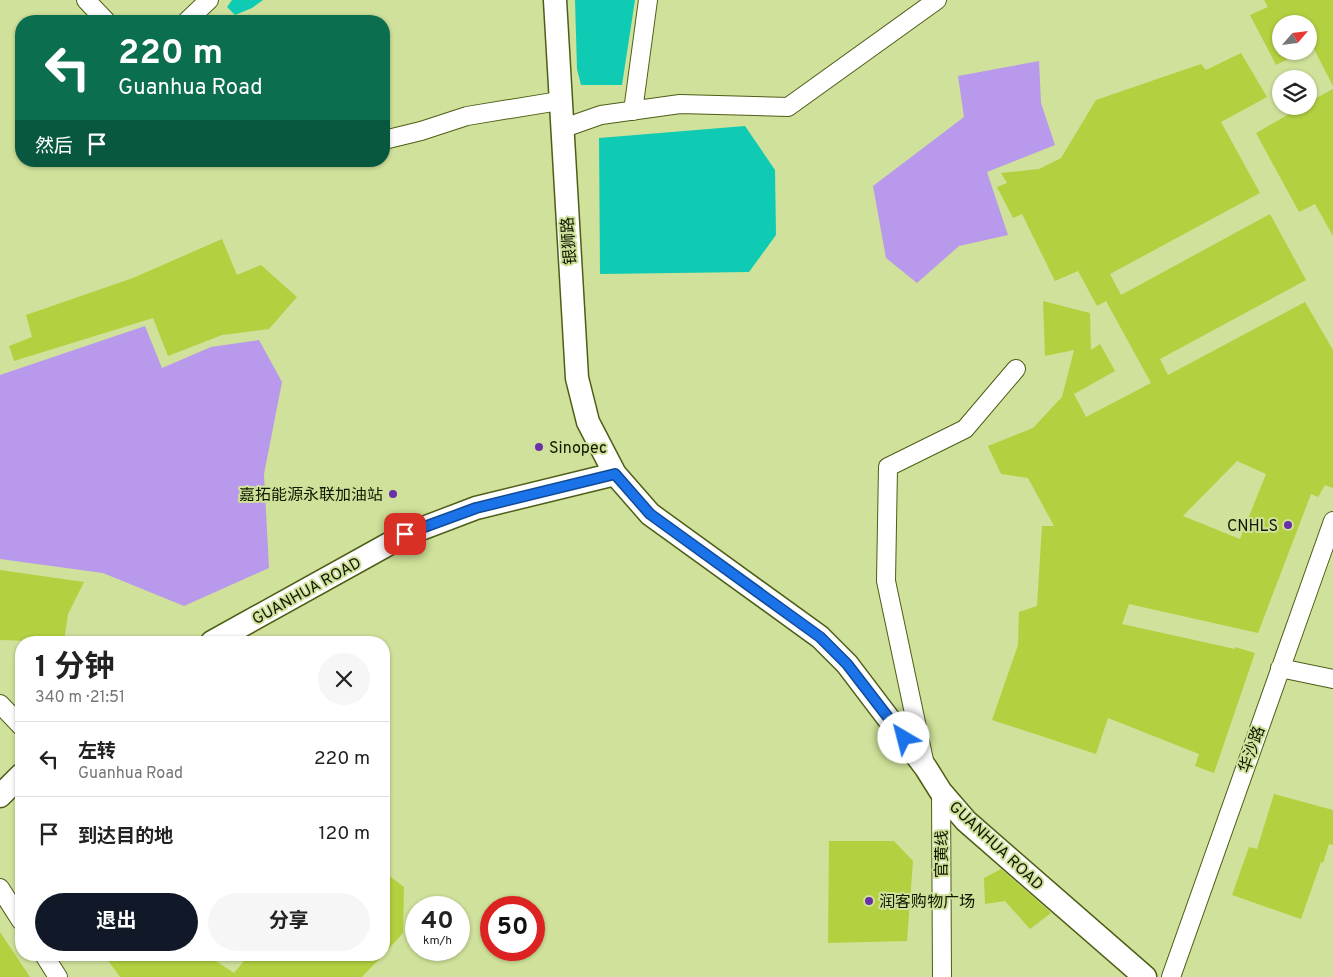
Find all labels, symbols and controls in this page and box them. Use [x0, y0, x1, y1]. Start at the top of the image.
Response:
north arrow [1272, 15, 1318, 60]
map controls [1272, 15, 1317, 115]
text: 220 m [118, 32, 223, 76]
icon: left [35, 35, 100, 100]
button: layers [1272, 70, 1317, 115]
text: Guanhua Road [118, 75, 263, 102]
icon: arrive [83, 130, 111, 158]
text: 然后 [35, 135, 73, 159]
street label: 银狮路 [558, 216, 582, 266]
place label: Sinopec [549, 439, 607, 459]
marker: Sinopec [533, 441, 545, 453]
place label: 嘉拓能源永联加油站 [239, 486, 383, 506]
marker: 嘉拓能源永联加油站 [387, 488, 399, 500]
pin [384, 513, 426, 555]
place label: CNHLS [1227, 517, 1278, 537]
marker: CNHLS [1282, 519, 1294, 531]
icon: arrive [391, 520, 419, 548]
street label: GUANHUA ROAD [249, 553, 365, 630]
text: 1 分钟 [35, 650, 115, 687]
button: close [318, 653, 370, 705]
text: 340 m · 21:51 [35, 688, 125, 708]
position arrow [877, 711, 929, 763]
street label: 华沙路 [1236, 724, 1270, 776]
text: 左转 [78, 740, 116, 764]
icon: left [35, 745, 63, 773]
text: 220 m [314, 747, 370, 771]
text: Guanhua Road [78, 764, 183, 784]
street label: GUANHUA ROAD [944, 798, 1047, 895]
icon: arrive [35, 820, 63, 848]
text: 120 m [319, 822, 370, 846]
text: 到达目的地 [78, 825, 173, 849]
street label: 官黄线 [933, 830, 953, 878]
button: 退出 [35, 893, 198, 951]
button: 分享 [208, 893, 370, 951]
place label: 润客购物广场 [879, 893, 975, 913]
marker: 润客购物广场 [863, 895, 875, 907]
speed limit sign: 50 [480, 896, 545, 961]
text: 40 [421, 906, 454, 938]
text: km/h [423, 933, 452, 949]

